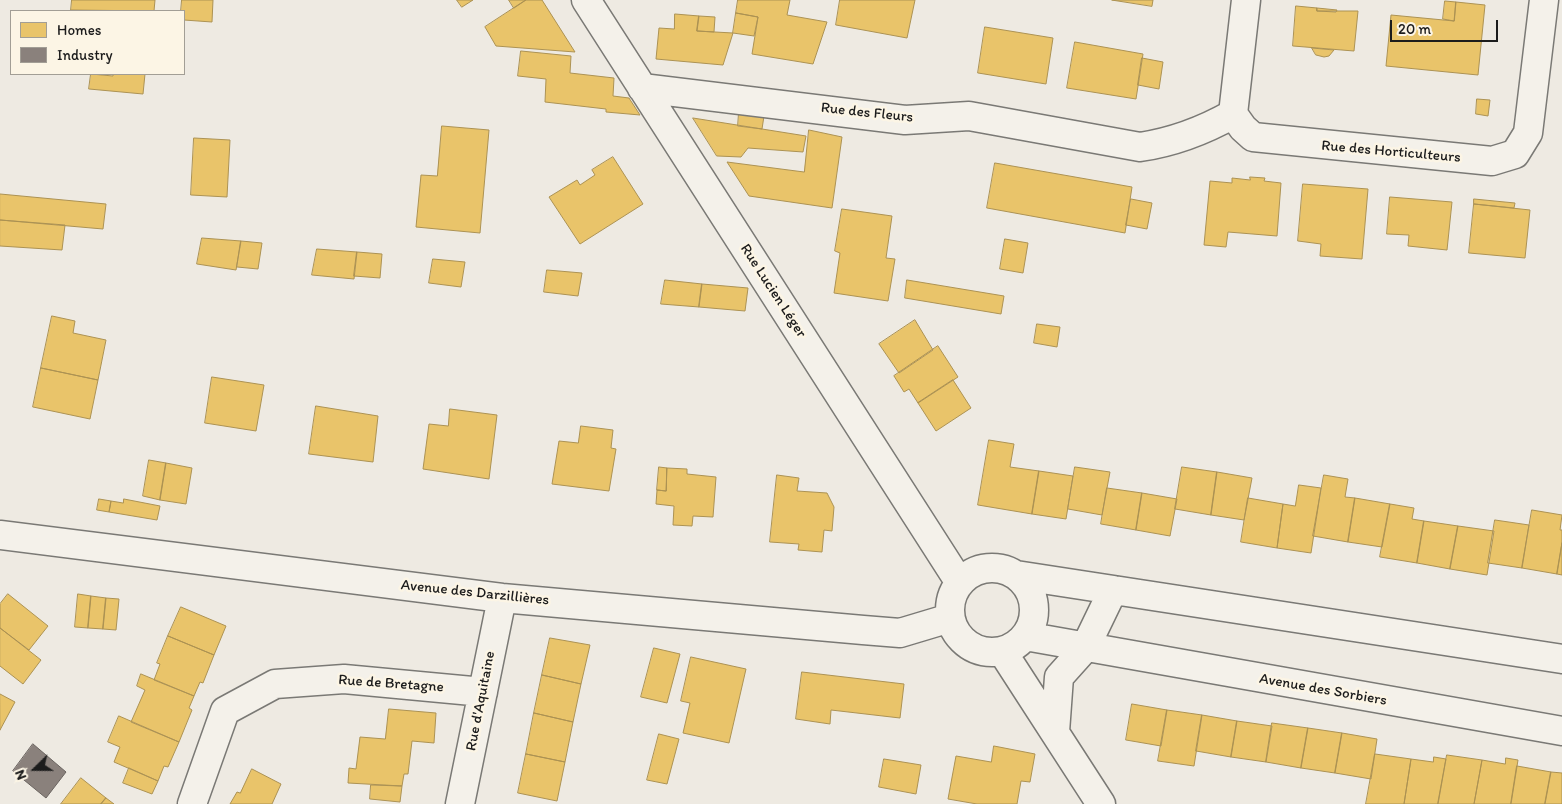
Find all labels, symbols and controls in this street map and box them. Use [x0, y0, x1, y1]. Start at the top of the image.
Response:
legend [10, 10, 185, 75]
scale bar [1392, 10, 1500, 42]
text: 20 m [1398, 20, 1431, 38]
text: Homes [57, 21, 101, 39]
text: Industry [57, 46, 113, 64]
street label: Rue des Fleurs [820, 99, 914, 127]
street label: Rue des Horticulteurs [1321, 137, 1461, 167]
street label: Rue Lucien Léger [736, 241, 810, 341]
street label: Avenue des Darzillières [400, 576, 550, 610]
street label: Rue d'Aquitaine [463, 650, 499, 752]
street label: Avenue des Sorbiers [1258, 670, 1388, 710]
street label: Rue de Bretagne [338, 671, 444, 697]
north arrow [10, 744, 60, 794]
text: N [11, 767, 30, 782]

